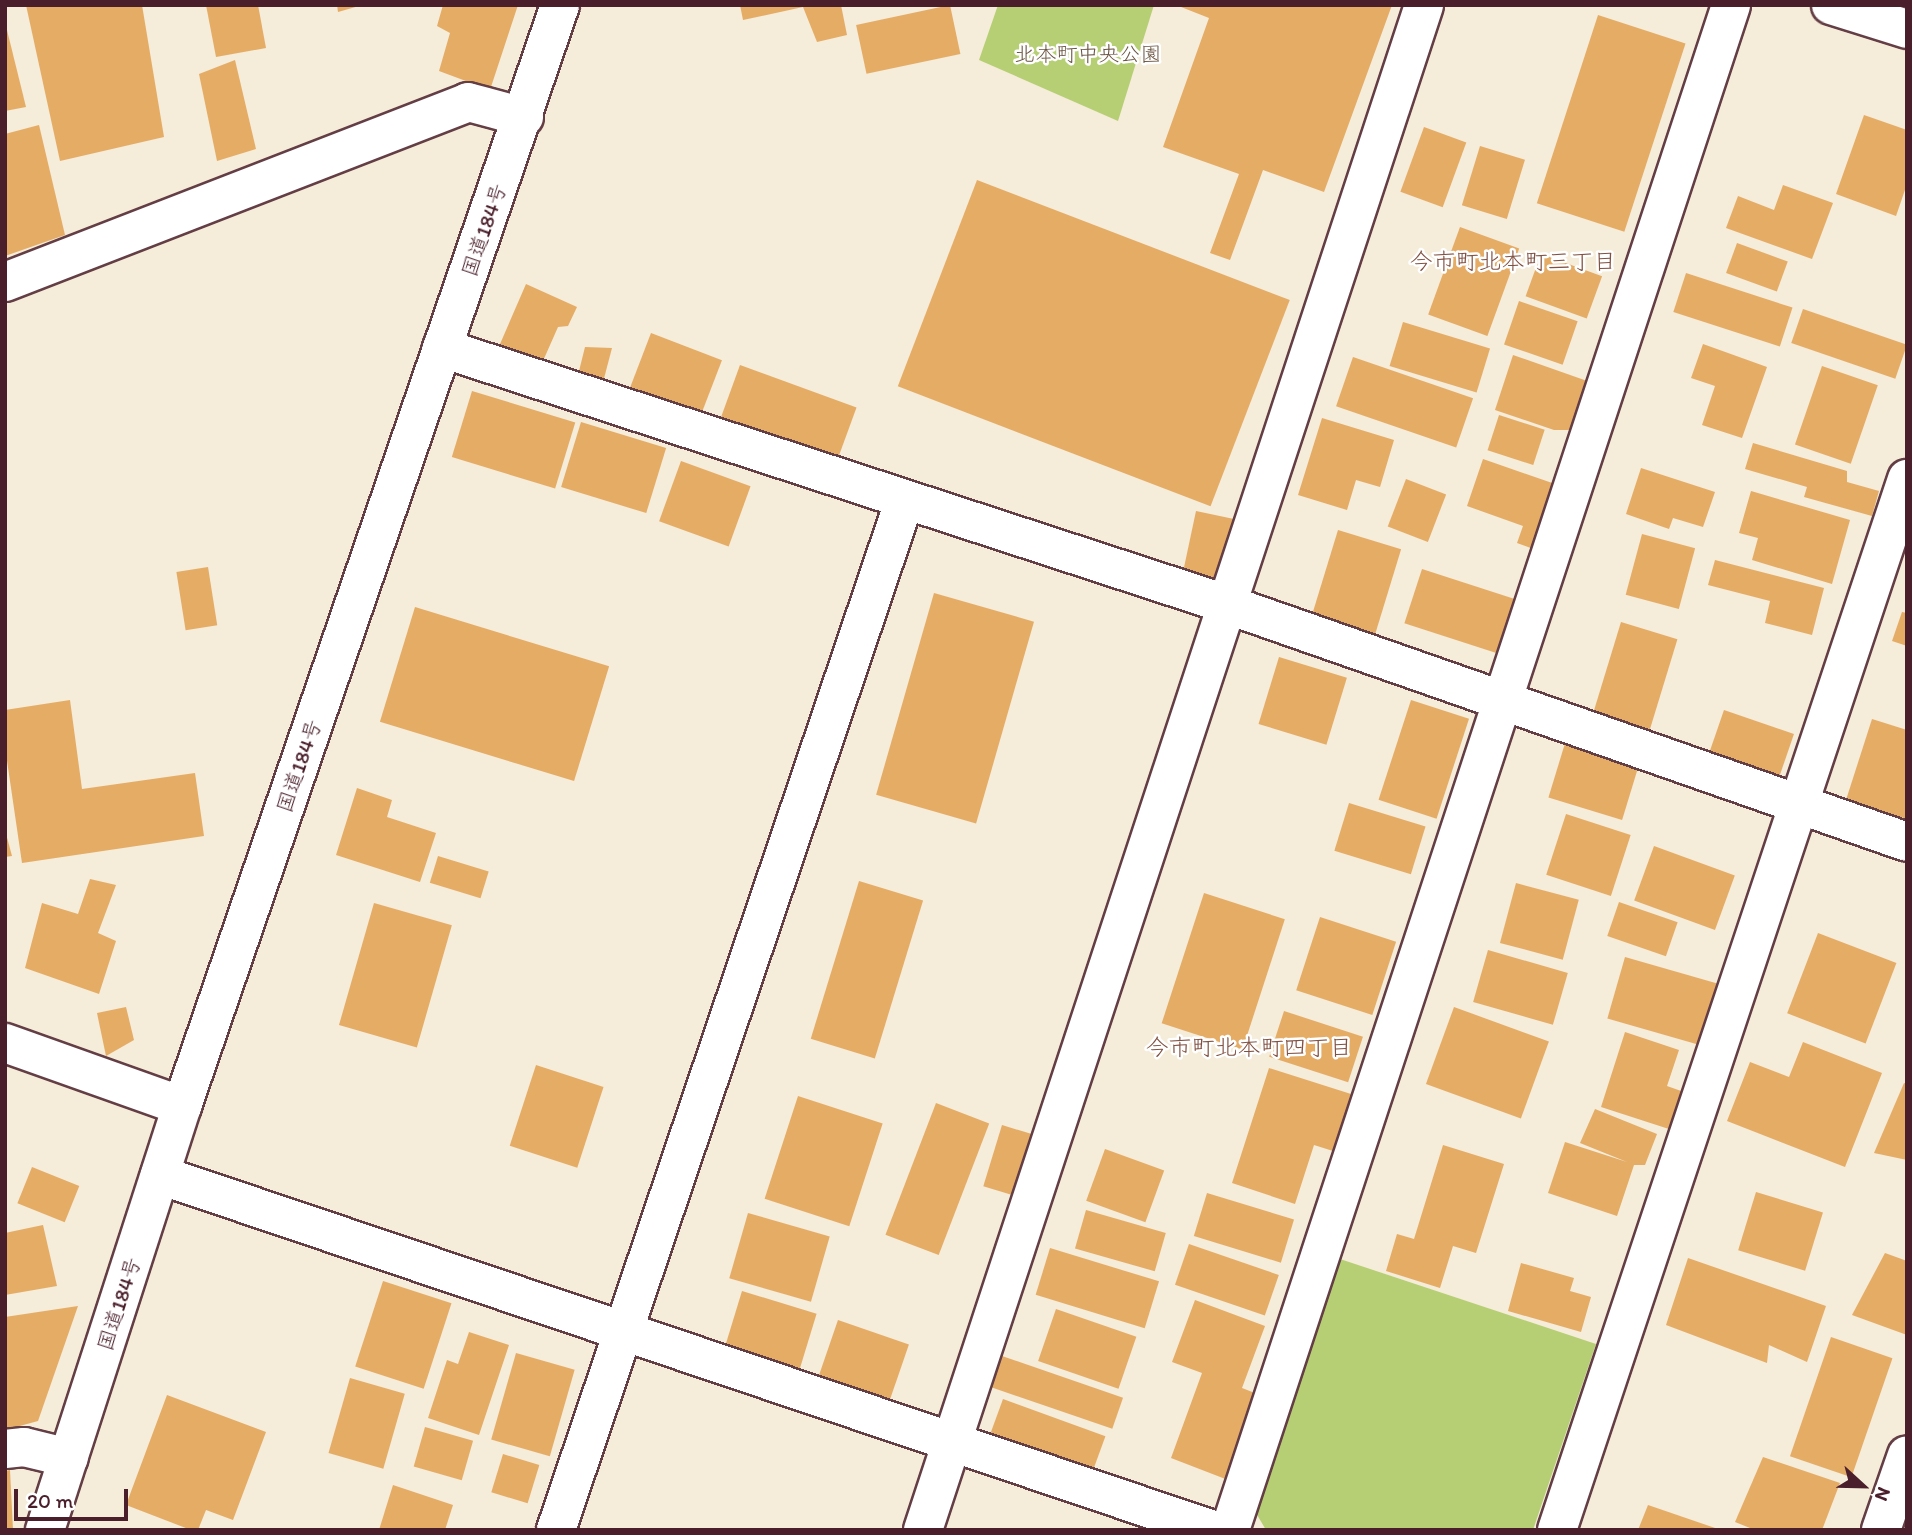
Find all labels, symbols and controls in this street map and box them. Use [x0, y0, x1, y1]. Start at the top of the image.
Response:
park label: 北本町中央公園 [1015, 41, 1161, 67]
street label: 国道184号 [456, 180, 512, 280]
district label: 今市町北本町三丁目 [1410, 247, 1616, 275]
street label: 国道184号 [271, 716, 327, 816]
district label: 今市町北本町四丁目 [1146, 1033, 1352, 1061]
street label: 国道184号 [92, 1254, 146, 1354]
north arrow [1828, 1451, 1898, 1521]
scale bar [18, 1476, 131, 1520]
text: N [1870, 1484, 1896, 1504]
text: 20 m [27, 1488, 73, 1513]

